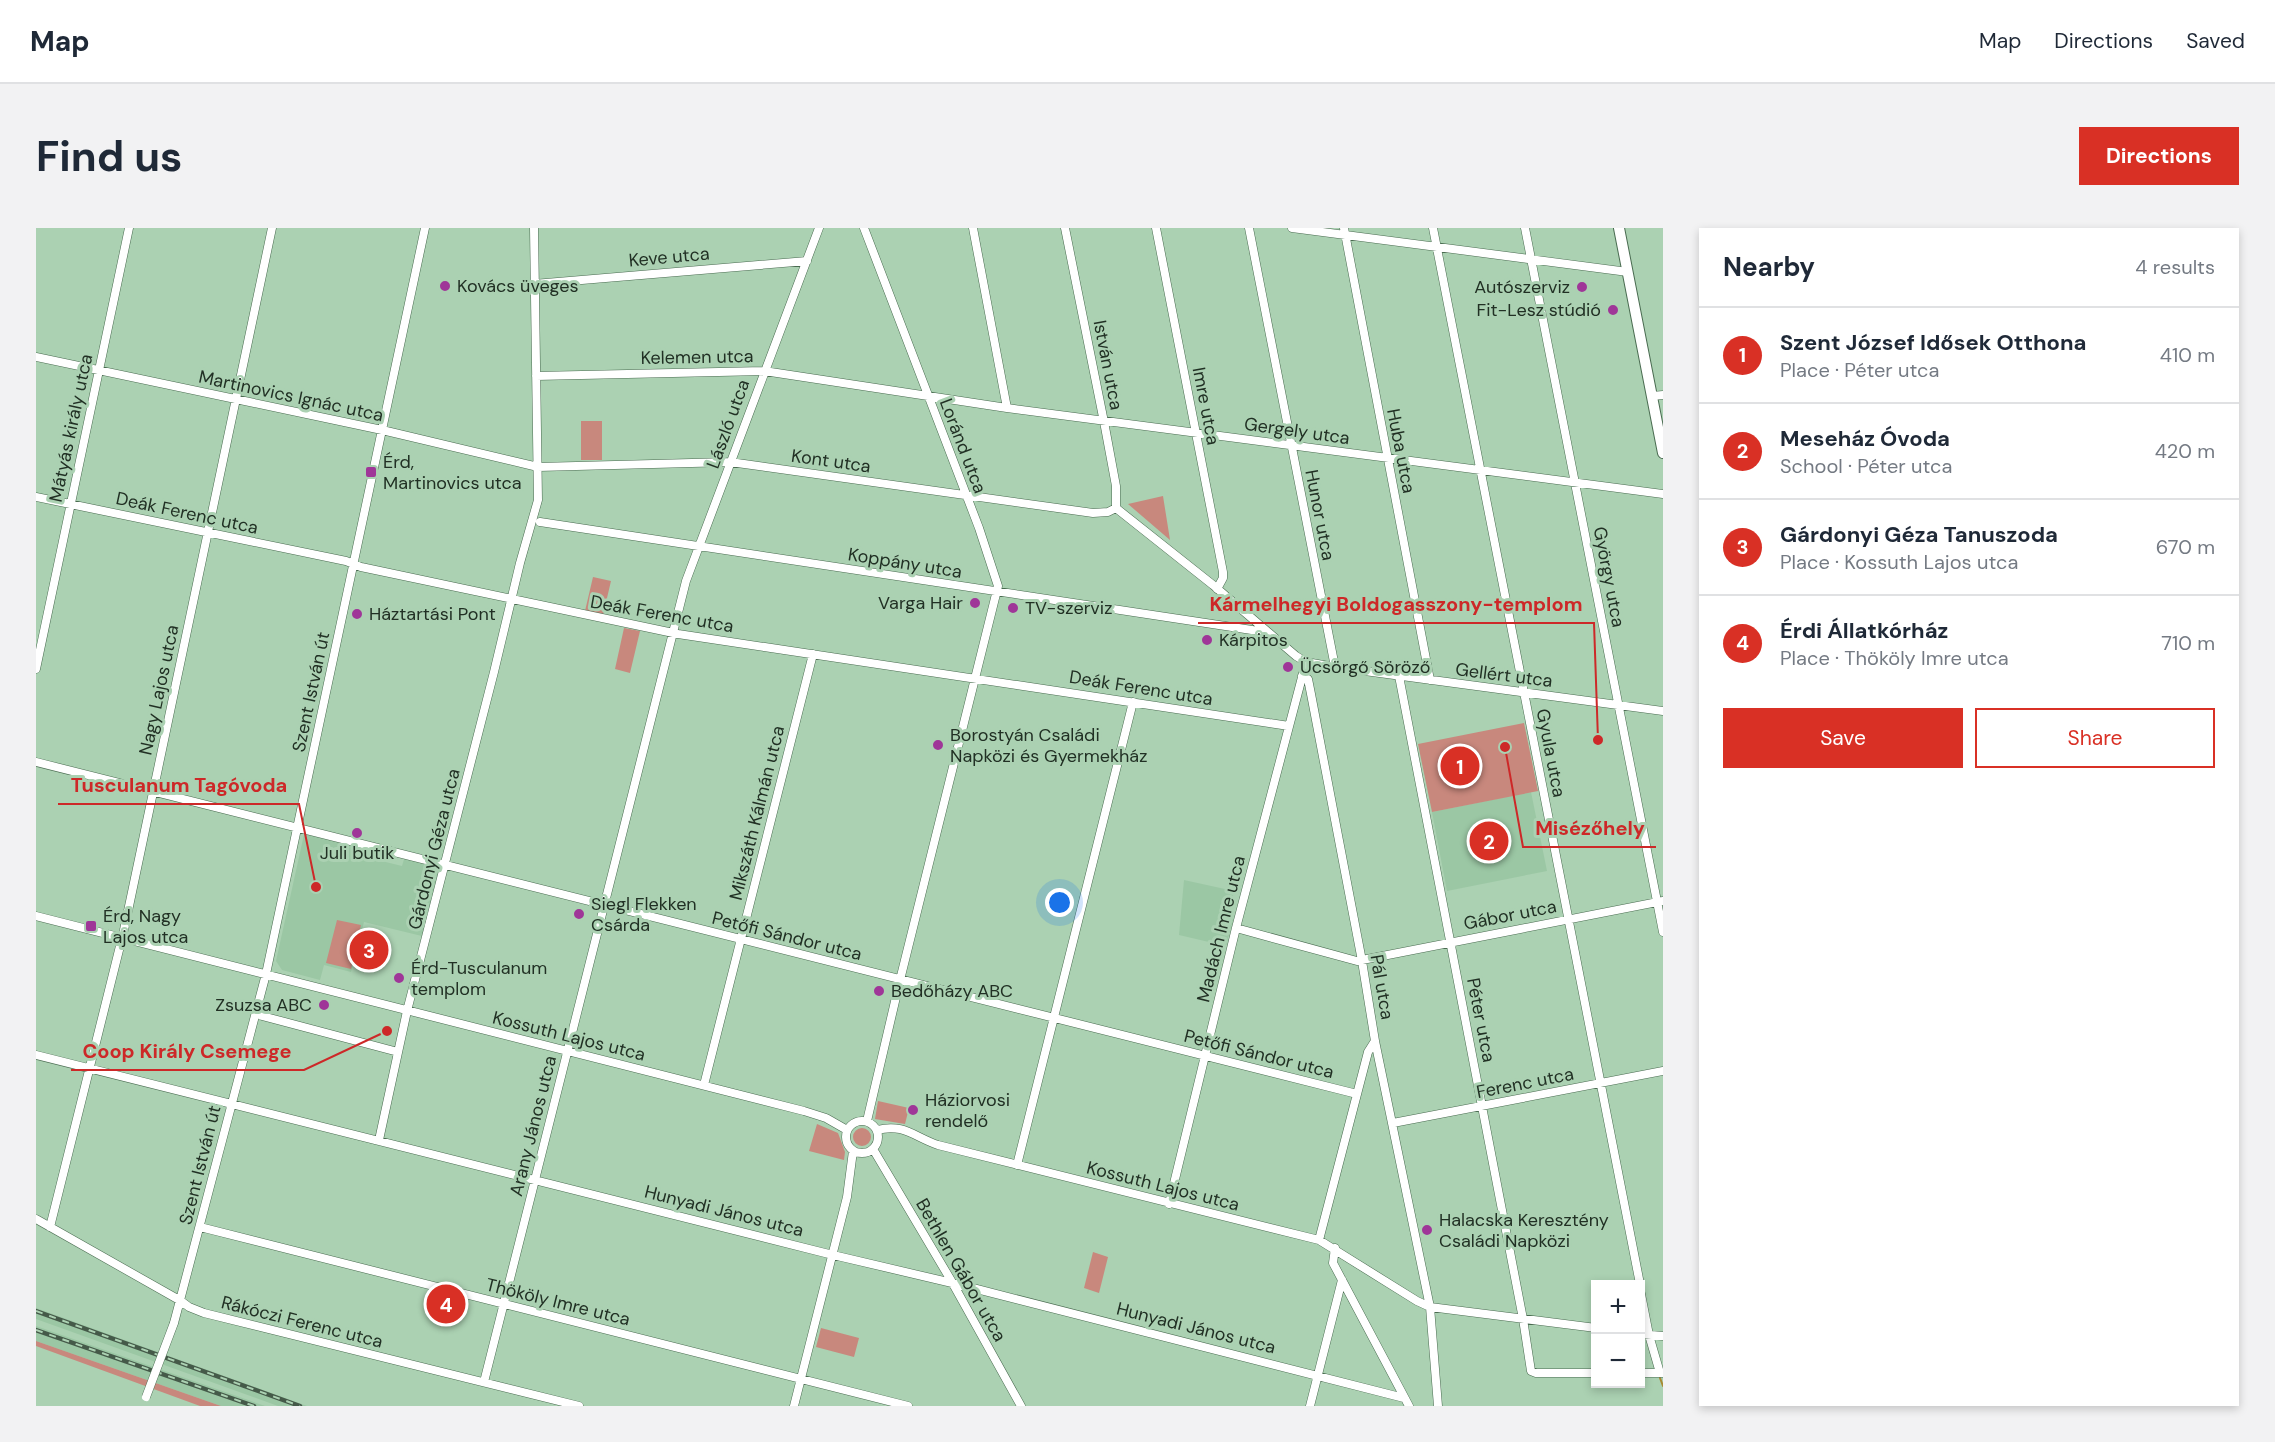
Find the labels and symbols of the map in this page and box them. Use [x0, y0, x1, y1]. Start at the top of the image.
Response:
street label: Keve utca [628, 242, 710, 272]
place label: Kovács üveges [457, 274, 579, 298]
place label: Autószerviz [1474, 275, 1570, 299]
marker: Kovács üveges [438, 279, 452, 293]
marker: Autószerviz [1575, 280, 1589, 294]
place label: Fit-Lesz stúdió [1477, 298, 1601, 322]
marker: Fit-Lesz stúdió [1606, 303, 1620, 317]
street label: István utca [1088, 318, 1128, 412]
street label: Kelemen utca [640, 344, 754, 370]
street label: Mátyás király utca [44, 352, 98, 504]
street label: Martinovics Ignác utca [196, 365, 386, 427]
street label: Imre utca [1187, 365, 1225, 447]
street label: László utca [701, 376, 755, 472]
street label: Loránd utca [934, 395, 992, 497]
street label: Huba utca [1381, 407, 1421, 495]
street label: Gergely utca [1243, 412, 1351, 450]
street label: Kont utca [790, 444, 872, 478]
place label: Érd, Martinovics utca [383, 450, 522, 495]
marker: Érd, Martinovics utca [364, 465, 378, 479]
street label: Hunor utca [1299, 467, 1341, 563]
street label: Deák Ferenc utca [114, 486, 260, 540]
street label: György utca [1587, 525, 1631, 629]
street label: Koppány utca [846, 542, 964, 584]
callout: Kármelhegyi Boldogasszony-templom [1198, 585, 1594, 623]
street label: Deák Ferenc utca [589, 590, 735, 638]
place label: Varga Hair [878, 591, 963, 615]
text: Kármelhegyi Boldogasszony-templom [1210, 591, 1582, 617]
marker: Varga Hair [968, 596, 982, 610]
place label: TV-szerviz [1025, 596, 1112, 620]
marker: TV-szerviz [1006, 601, 1020, 615]
place label: Háztartási Pont [369, 602, 496, 626]
marker: Háztartási Pont [350, 607, 364, 621]
street label: Nagy Lajos utca [133, 623, 185, 757]
place label: Kárpitos [1219, 628, 1288, 652]
street label: Szent István út [287, 630, 335, 754]
marker: Kárpitos [1200, 633, 1214, 647]
place label: Ücsörgő Söröző [1300, 655, 1430, 679]
street label: Gellért utca [1454, 657, 1554, 693]
marker: Ücsörgő Söröző [1281, 660, 1295, 674]
street label: Deák Ferenc utca [1068, 665, 1214, 711]
street label: Gyula utca [1531, 707, 1571, 799]
street label: Mikszáth Kálmán utca [724, 723, 790, 903]
place label: Borostyán Családi Napközi és Gyermekház [950, 723, 1147, 768]
marker: Borostyán Családi Napközi és Gyermekház [931, 738, 945, 752]
pin: 1 [1440, 744, 1480, 788]
callout: Tusculanum Tagóvoda [58, 766, 299, 804]
street label: Gárdonyi Géza utca [402, 766, 466, 932]
text: Tusculanum Tagóvoda [71, 772, 287, 798]
callout: Misézőhely [1523, 809, 1656, 847]
text: Misézőhely [1535, 815, 1645, 841]
pin: 2 [1470, 818, 1508, 864]
marker: Juli butik [350, 826, 364, 840]
place label: Juli butik [320, 841, 394, 865]
street label: Madách Imre utca [1191, 853, 1251, 1005]
your location [1045, 888, 1074, 917]
place label: Siegl Flekken Csárda [591, 892, 697, 937]
street label: Gábor utca [1462, 894, 1558, 936]
place label: Érd, Nagy Lajos utca [103, 904, 188, 949]
street label: Petőfi Sándor utca [710, 906, 864, 966]
marker: Siegl Flekken Csárda [572, 907, 586, 921]
marker: Érd, Nagy Lajos utca [84, 919, 98, 933]
pin: 3 [350, 928, 388, 972]
street label: Pál utca [1364, 953, 1400, 1021]
place label: Érd-Tusculanum templom [411, 956, 547, 1001]
marker: Érd-Tusculanum templom [392, 971, 406, 985]
street label: Péter utca [1461, 976, 1501, 1064]
place label: Bedőházy ABC [891, 979, 1013, 1003]
marker: Bedőházy ABC [872, 984, 886, 998]
place label: Zsuzsa ABC [215, 993, 312, 1017]
marker: Zsuzsa ABC [317, 998, 331, 1012]
street label: Kossuth Lajos utca [490, 1005, 648, 1067]
street label: Petőfi Sándor utca [1182, 1024, 1336, 1084]
callout: Coop Király Csemege [71, 1032, 304, 1070]
text: Coop Király Csemege [82, 1038, 292, 1064]
street label: Arany János utca [504, 1053, 562, 1199]
street label: Ferenc utca [1474, 1062, 1576, 1104]
place label: Háziorvosi rendelő [925, 1088, 1010, 1133]
street label: Szent István út [174, 1103, 226, 1227]
marker: Háziorvosi rendelő [906, 1103, 920, 1117]
street label: Kossuth Lajos utca [1084, 1155, 1242, 1217]
street label: Hunyadi János utca [642, 1180, 806, 1242]
street label: Bethlen Gábor utca [910, 1194, 1012, 1346]
place label: Halacska Keresztény Családi Napközi [1439, 1208, 1609, 1253]
marker: Halacska Keresztény Családi Napközi [1420, 1223, 1434, 1237]
street label: Thököly Imre utca [483, 1272, 633, 1332]
pin: 4 [426, 1282, 466, 1326]
street label: Rákóczi Ferenc utca [219, 1290, 385, 1354]
street label: Hunyadi János utca [1114, 1297, 1278, 1359]

